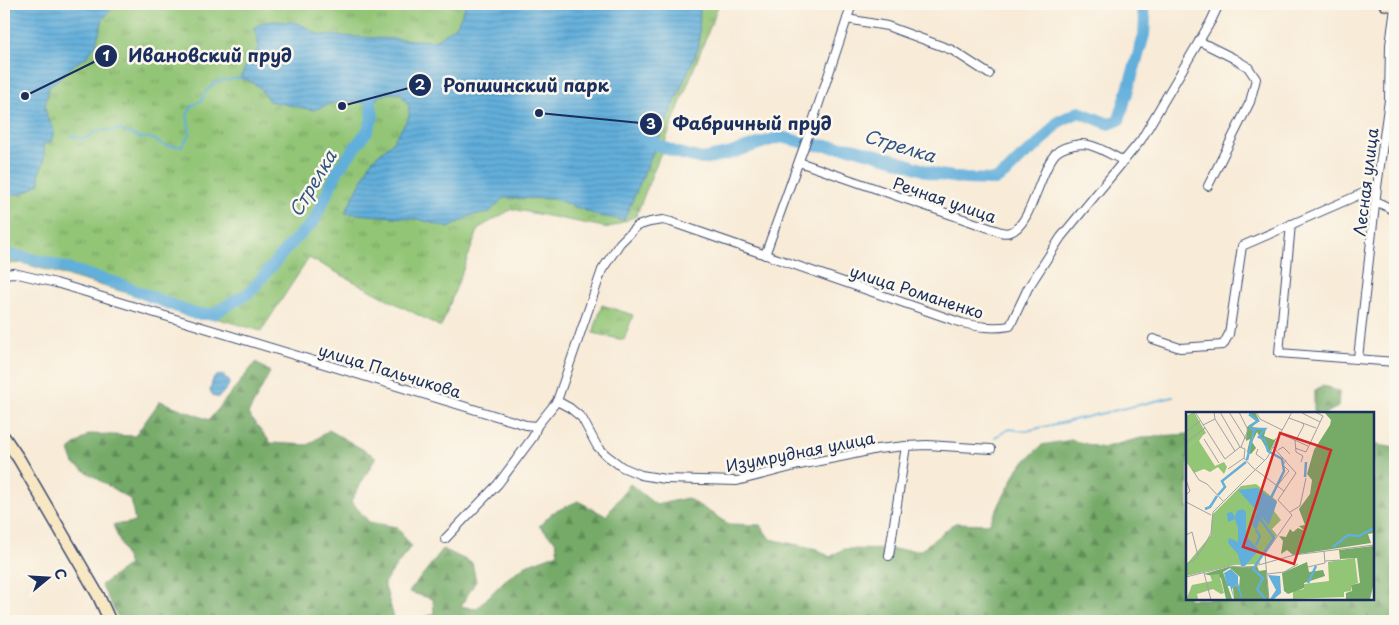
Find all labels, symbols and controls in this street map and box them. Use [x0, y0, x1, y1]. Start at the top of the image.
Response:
callout: Ивановский пруд [94, 39, 302, 72]
text: Ивановский пруд [128, 41, 292, 68]
text: 1 [102, 43, 110, 66]
callout: Ропшинский парк [408, 69, 620, 102]
text: Ропшинский парк [443, 71, 610, 98]
text: 2 [415, 72, 426, 95]
callout: Фабричный пруд [638, 107, 842, 140]
text: Фабричный пруд [672, 109, 832, 136]
text: 3 [646, 111, 656, 134]
water label: Стрелка [861, 121, 940, 169]
street label: Лесная улица [1346, 127, 1384, 237]
water label: Стрелка [282, 144, 343, 221]
street label: Речная улица [890, 170, 1000, 228]
street label: улица Романенко [847, 258, 987, 324]
street label: улица Пальчикова [316, 337, 464, 403]
inset map [1186, 412, 1374, 600]
street label: Изумрудная улица [723, 425, 877, 477]
north arrow [22, 552, 72, 602]
text: С [49, 566, 72, 582]

